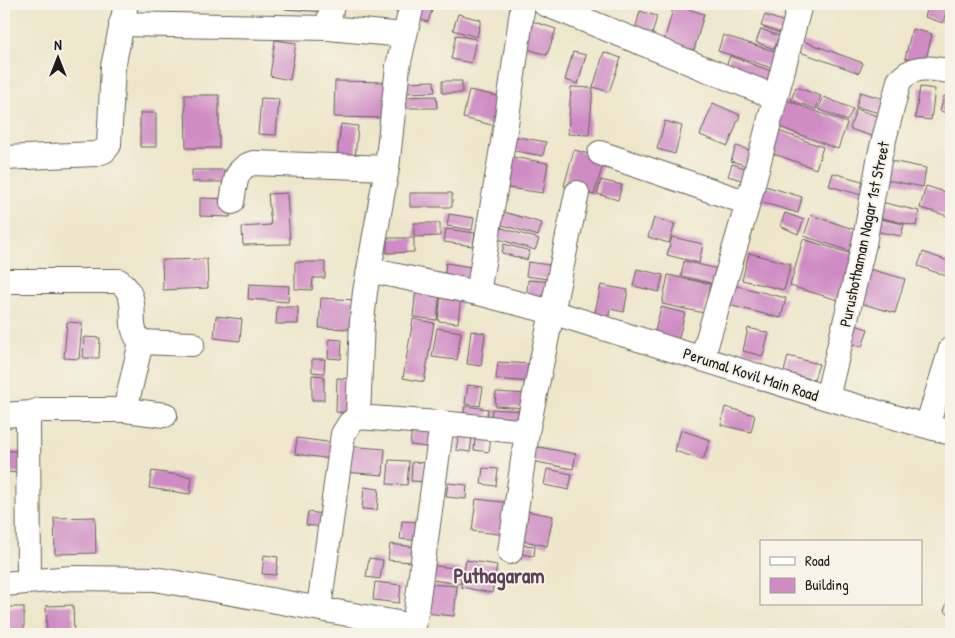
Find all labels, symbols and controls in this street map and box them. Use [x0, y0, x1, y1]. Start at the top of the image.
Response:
north arrow [32, 32, 82, 82]
text: N [54, 35, 62, 54]
street label: Purushothaman Nagar 1st Street [834, 139, 895, 329]
street label: Perumal Kovil Main Road [681, 342, 821, 406]
legend [760, 540, 922, 606]
text: Road [805, 550, 830, 571]
district label: Puthagaram [454, 561, 544, 591]
text: Building [805, 574, 849, 595]

